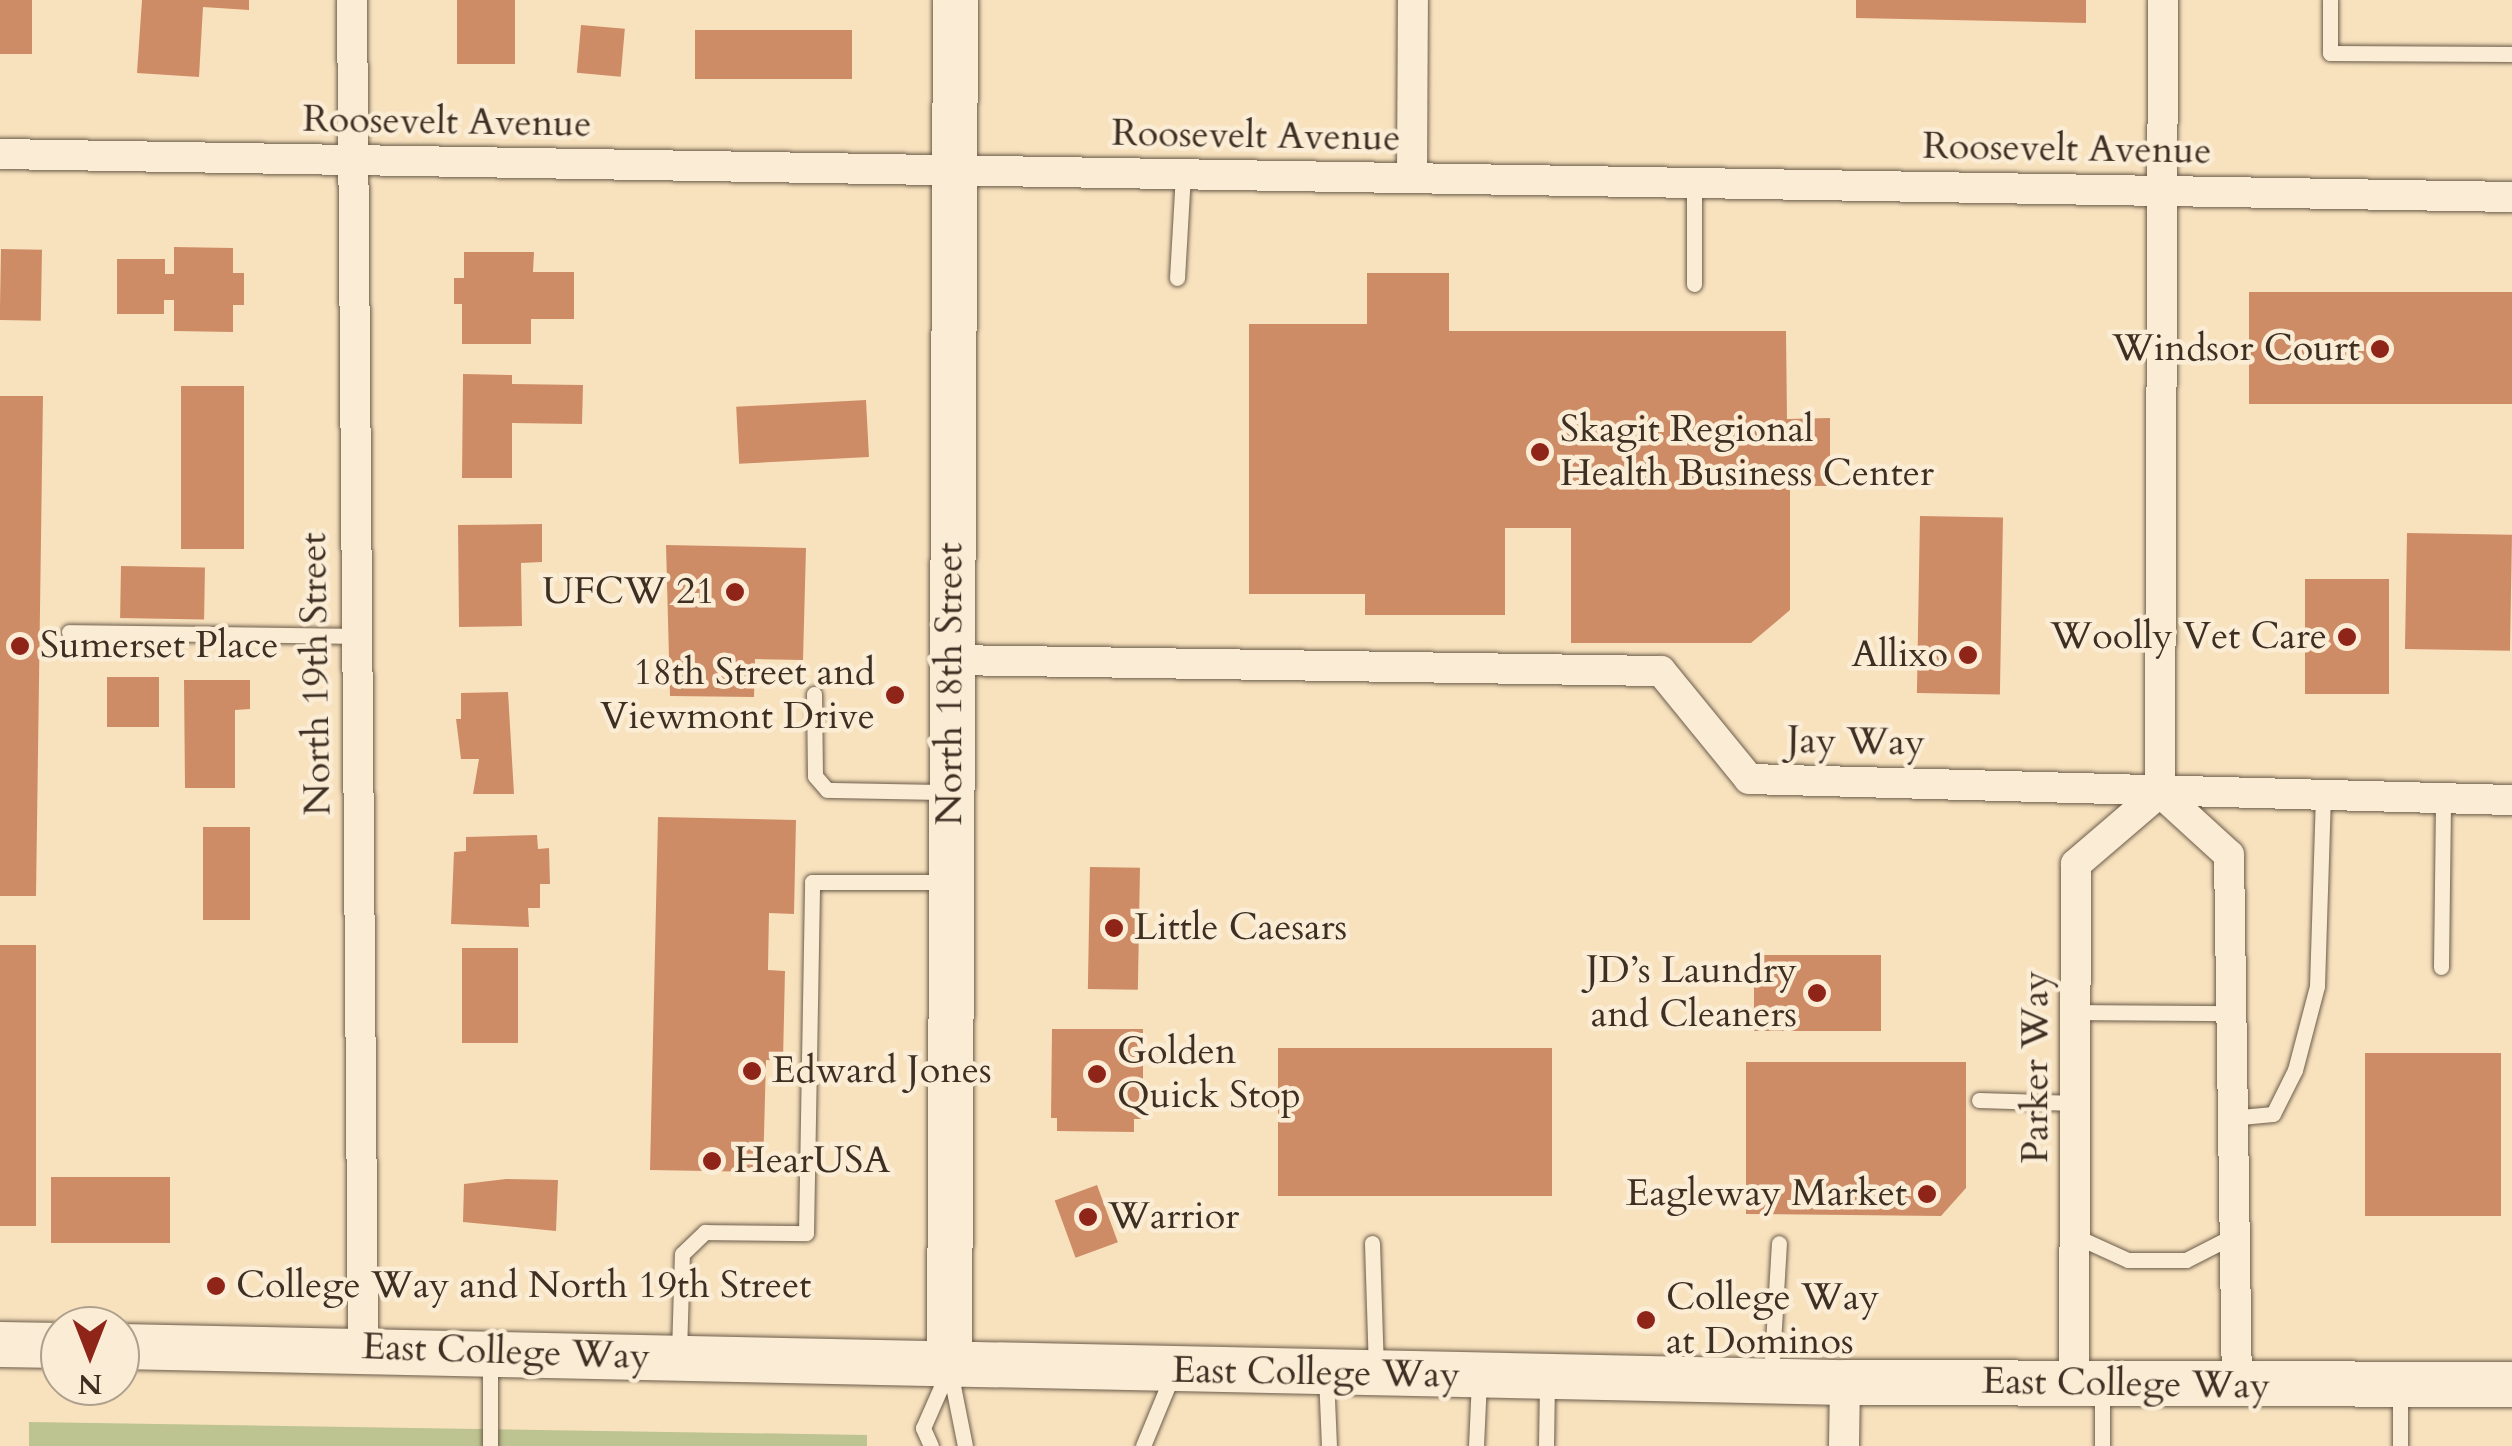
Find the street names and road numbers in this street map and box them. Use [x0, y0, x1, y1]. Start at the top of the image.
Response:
street label: Roosevelt Avenue [302, 97, 592, 147]
street label: Roosevelt Avenue [1111, 111, 1401, 161]
street label: Roosevelt Avenue [1922, 124, 2212, 174]
street label: North 19th Street [291, 532, 341, 816]
street label: North 18th Street [927, 542, 973, 826]
street label: Jay Way [1787, 718, 1925, 766]
street label: Parker Way [2013, 971, 2059, 1163]
street label: East College Way [361, 1324, 651, 1380]
street label: East College Way [1172, 1348, 1460, 1398]
street label: East College Way [1982, 1359, 2270, 1409]

